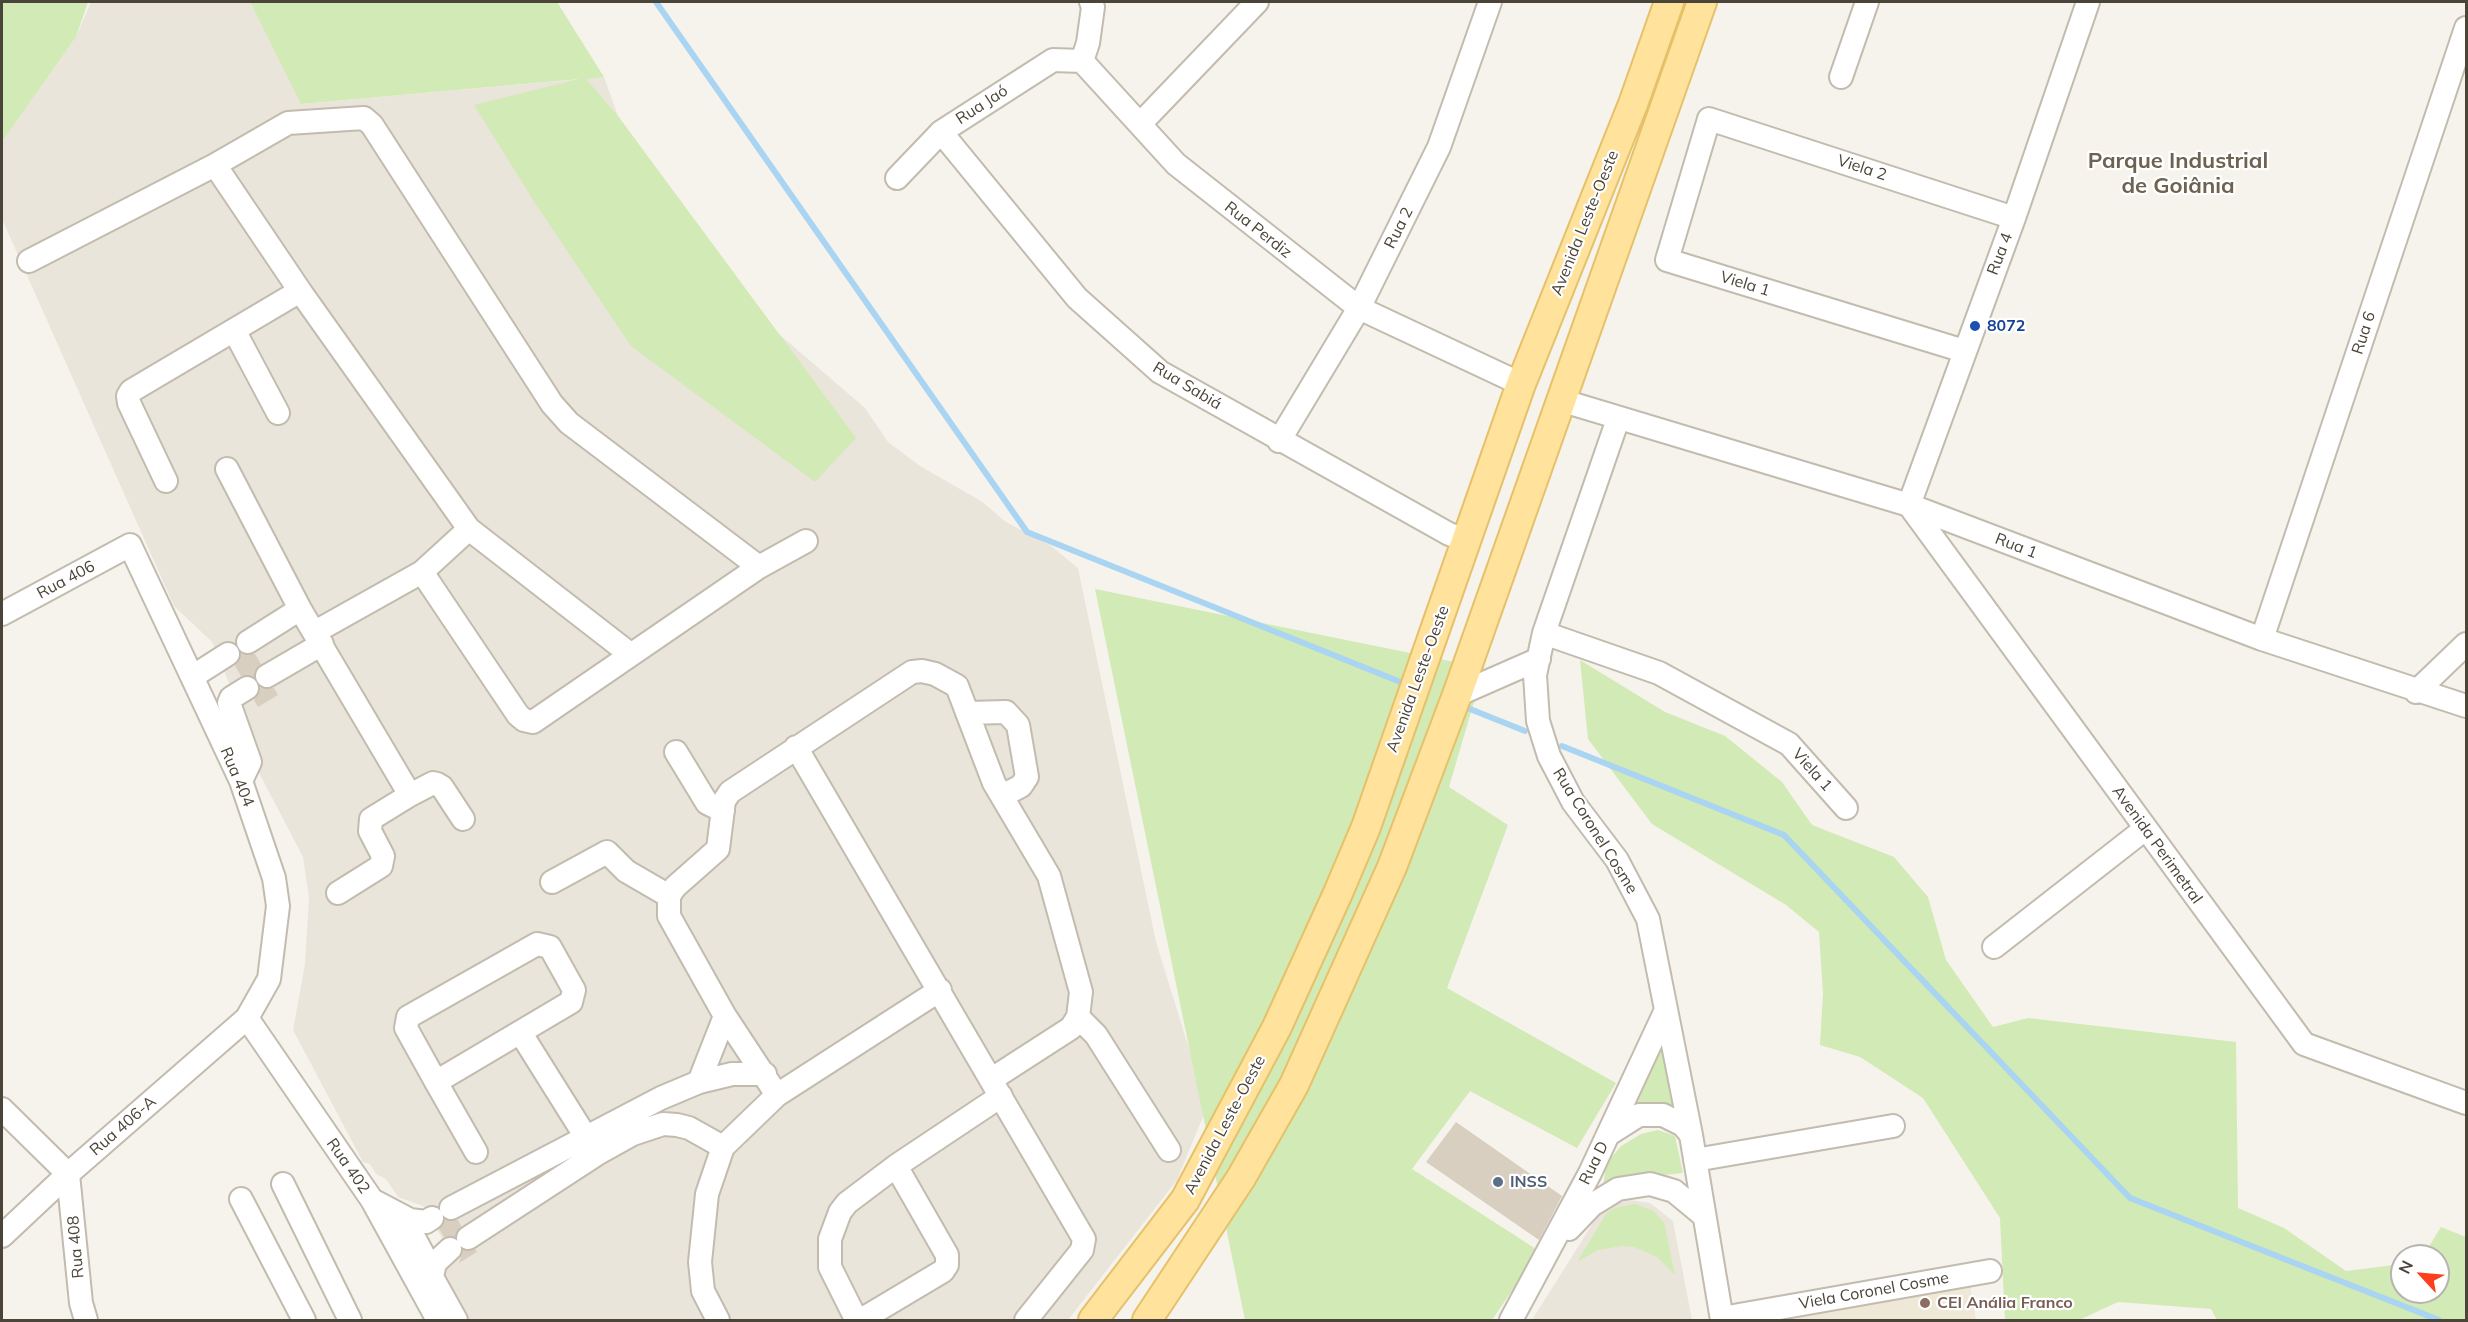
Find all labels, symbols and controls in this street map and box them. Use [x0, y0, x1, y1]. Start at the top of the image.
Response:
street label: Rua Jaó [952, 81, 1012, 129]
street label: Avenida Leste-Oeste [1547, 148, 1623, 298]
district label: Parque Industrial de Goiânia [2088, 148, 2268, 200]
street label: Viela 2 [1835, 151, 1889, 185]
street label: Rua Perdiz [1220, 198, 1296, 262]
street label: Rua 2 [1381, 204, 1417, 252]
street label: Rua 4 [1983, 230, 2017, 278]
street label: Viela 1 [1718, 267, 1772, 301]
street label: Rua 6 [2348, 309, 2380, 357]
place label: 8072 [1987, 316, 2025, 336]
marker: 8072 [1968, 319, 1982, 333]
street label: Rua Sabiá [1149, 358, 1225, 414]
street label: Rua 1 [1992, 529, 2040, 563]
street label: Rua 406 [34, 557, 98, 603]
street label: Avenida Leste-Oeste [1383, 603, 1453, 755]
street label: Rua 404 [216, 744, 258, 810]
street label: Viela 1 [1788, 745, 1836, 795]
street label: Rua Coronel Cosme [1549, 765, 1641, 897]
street label: Avenida Perimetral [2108, 782, 2206, 908]
street label: Avenida Leste-Oeste [1180, 1052, 1270, 1198]
street label: Rua 406-A [86, 1092, 160, 1160]
street label: Rua 402 [322, 1135, 374, 1197]
street label: Rua D [1575, 1138, 1613, 1188]
place label: INSS [1510, 1172, 1547, 1192]
marker: INSS [1491, 1175, 1505, 1189]
street label: Rua 408 [64, 1215, 88, 1279]
north arrow [2390, 1244, 2450, 1304]
text: N [2394, 1257, 2417, 1277]
street label: Viela Coronel Cosme [1798, 1268, 1950, 1314]
place label: CEI Anália Franco [1937, 1293, 2073, 1313]
marker: CEI Anália Franco [1918, 1296, 1932, 1310]

